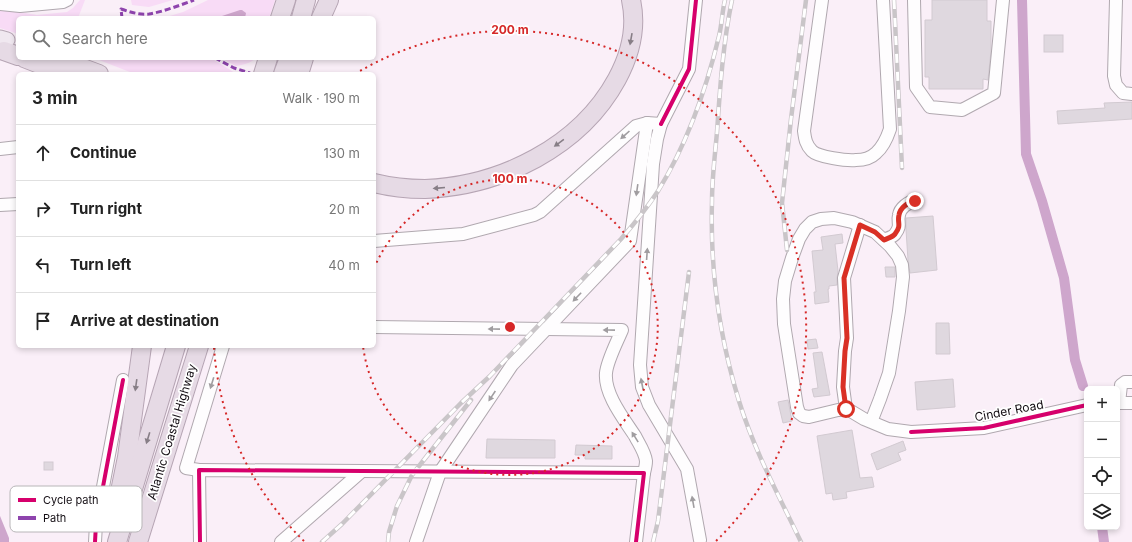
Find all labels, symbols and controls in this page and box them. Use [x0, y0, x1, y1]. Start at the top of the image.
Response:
search box [16, 16, 376, 60]
text: 200 m [491, 22, 529, 37]
icon: search [30, 27, 52, 49]
text: Search here [62, 29, 148, 48]
one-way arrow [628, 33, 634, 45]
text: 3 min [32, 88, 78, 108]
text: Walk · 190 m [283, 90, 360, 106]
one-way arrow [620, 131, 630, 140]
one-way arrow [554, 139, 564, 147]
icon: ahead [32, 142, 54, 164]
text: Continue [70, 143, 137, 162]
text: 130 m [323, 145, 360, 161]
text: 100 m [492, 171, 528, 186]
one-way arrow [634, 183, 640, 196]
one-way arrow [433, 184, 445, 191]
route end [906, 192, 924, 210]
icon: right [32, 198, 54, 220]
text: Turn right [70, 199, 142, 218]
text: 20 m [329, 201, 360, 217]
one-way arrow [644, 248, 651, 260]
icon: left [32, 254, 54, 276]
text: Turn left [70, 255, 131, 274]
text: 40 m [328, 257, 360, 273]
one-way arrow [572, 292, 581, 303]
icon: arrive [32, 310, 54, 332]
text: Arrive at destination [70, 311, 219, 330]
centre of rings [503, 320, 517, 334]
one-way arrow [487, 326, 500, 332]
one-way arrow [602, 327, 615, 333]
street label: Atlantic Coastal Highway [144, 362, 199, 502]
one-way arrow [133, 378, 140, 391]
one-way arrow [209, 378, 215, 390]
one-way arrow [639, 378, 645, 390]
map controls [1084, 386, 1120, 530]
button: + [1084, 386, 1120, 422]
one-way arrow [488, 390, 496, 401]
street label: Cinder Road [973, 396, 1045, 425]
route start [837, 400, 855, 418]
button: − [1084, 422, 1120, 458]
one-way arrow [632, 431, 639, 443]
one-way arrow [145, 433, 151, 445]
button: locate [1084, 458, 1120, 494]
legend [10, 486, 142, 532]
text: Cycle path [43, 493, 99, 507]
button: layers [1084, 494, 1120, 530]
one-way arrow [690, 495, 696, 508]
text: Path [43, 511, 66, 525]

